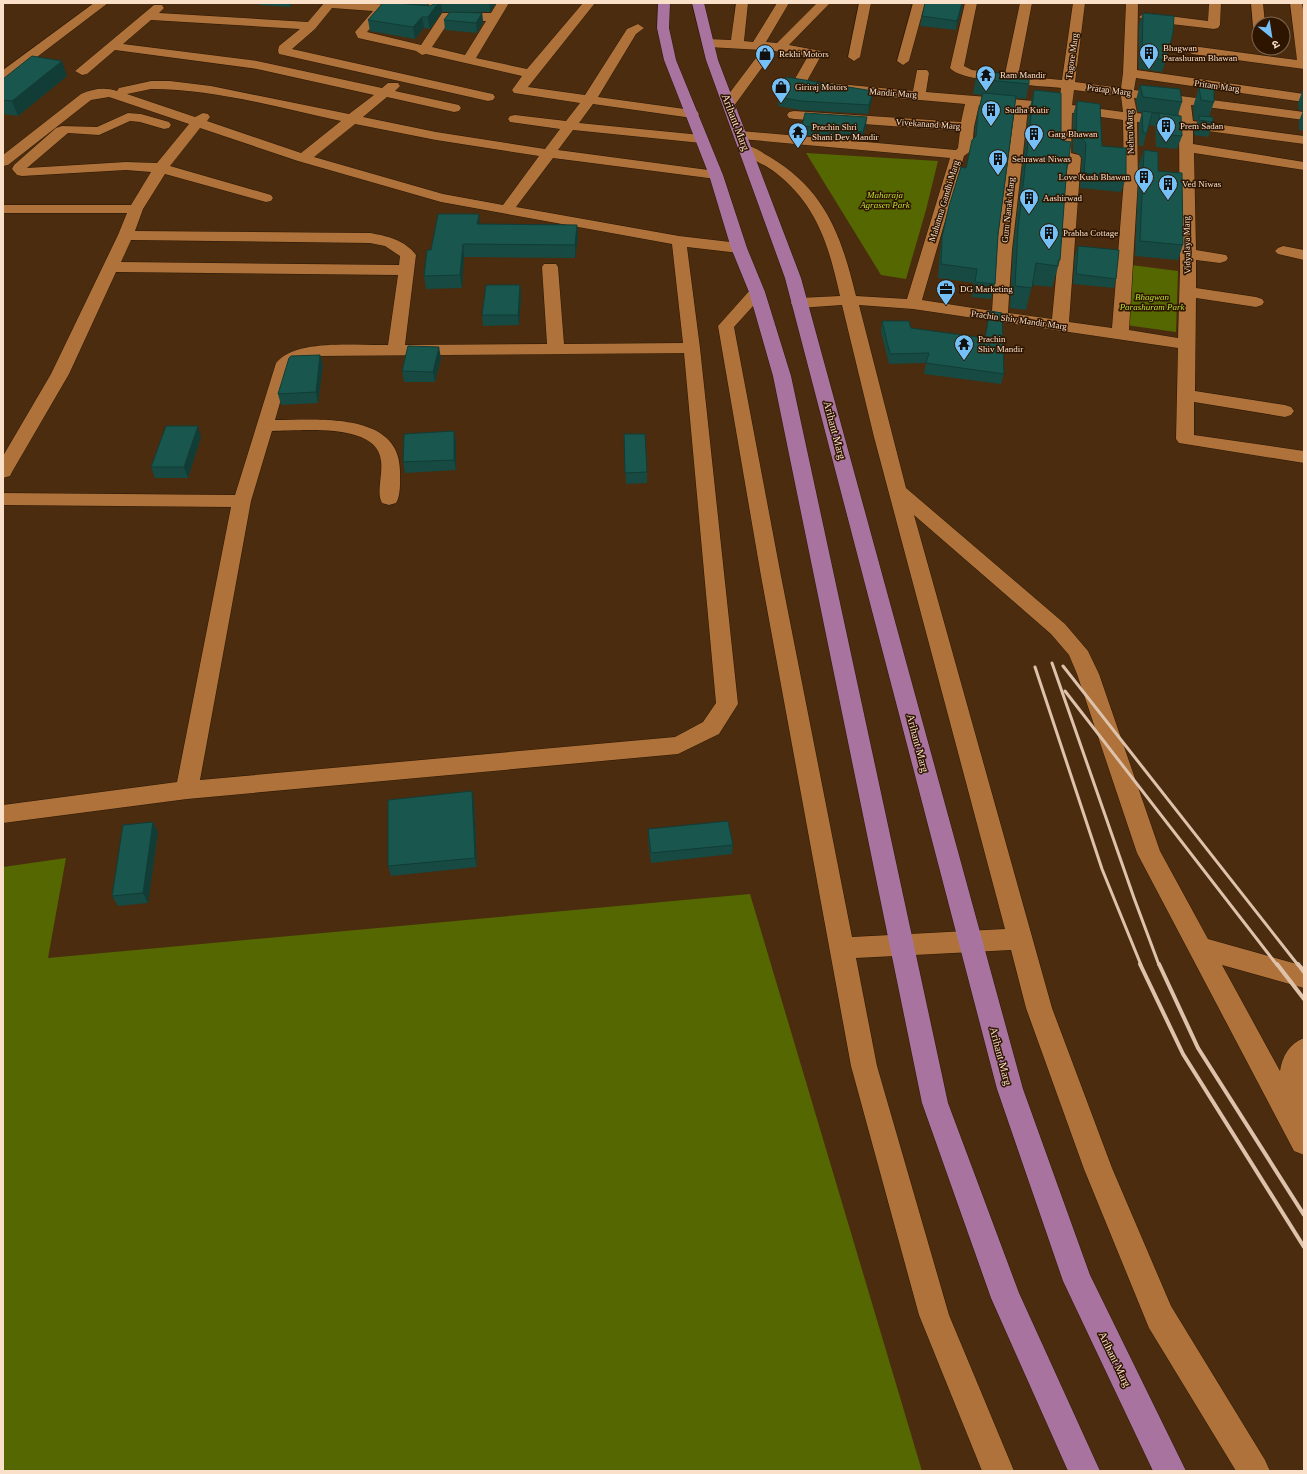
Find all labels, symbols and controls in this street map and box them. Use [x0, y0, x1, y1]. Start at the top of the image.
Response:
north arrow [1251, 16, 1291, 56]
street label: Tagore Marg [1064, 32, 1080, 80]
text: उ [1270, 38, 1282, 52]
building icon: Bhagwan Parashuram Bhawan [1138, 42, 1160, 70]
shop icon: Rekhi Motors [754, 43, 776, 71]
place label: Bhagwan Parashuram Bhawan [1163, 43, 1238, 63]
place label: Rekhi Motors [779, 49, 829, 59]
temple icon: Ram Mandir [975, 64, 997, 92]
place label: Ram Mandir [1000, 70, 1046, 80]
shop icon: Giriraj Motors [770, 76, 792, 104]
street label: Pritam Marg [1194, 78, 1241, 94]
place label: Giriraj Motors [795, 82, 848, 92]
street label: Pratap Marg [1086, 82, 1132, 98]
street label: Mandir Marg [869, 86, 918, 100]
street label: Arihant Marg [720, 92, 753, 153]
building icon: Sudha Kutir [980, 99, 1002, 127]
place label: Sudha Kutir [1005, 105, 1049, 115]
street label: Nehru Marg [1124, 109, 1136, 154]
building icon: Prem Sadan [1155, 115, 1177, 143]
street label: Vivekanand Marg [895, 117, 961, 131]
temple icon: Prachin Shri Shani Dev Mandir [787, 121, 809, 149]
place label: Prem Sadan [1180, 121, 1224, 131]
place label: Prachin Shri Shani Dev Mandir [812, 122, 879, 142]
building icon: Garg Bhawan [1023, 123, 1045, 151]
place label: Garg Bhawan [1048, 129, 1098, 139]
building icon: Sehrawat Niwas [987, 148, 1009, 176]
place label: Sehrawat Niwas [1012, 154, 1071, 164]
street label: Mahatma Gandhi Marg [927, 159, 961, 243]
building icon: Love Kush Bhawan [1133, 166, 1155, 194]
place label: Love Kush Bhawan [1059, 172, 1130, 182]
building icon: Ved Niwas [1157, 173, 1179, 201]
street label: Guru Nanak Marg [1000, 176, 1016, 243]
place label: Ved Niwas [1182, 179, 1222, 189]
building icon: Aashirwad [1018, 187, 1040, 215]
park label: Maharaja Agrasen Park [859, 190, 911, 210]
place label: Aashirwad [1043, 193, 1082, 203]
street label: Vidyalaya Marg [1181, 215, 1193, 274]
building icon: Prabha Cottage [1038, 222, 1060, 250]
place label: Prabha Cottage [1063, 228, 1118, 238]
office icon: DG Marketing [935, 278, 957, 306]
place label: DG Marketing [960, 284, 1013, 294]
park label: Bhagwan Parashuram Park [1119, 292, 1185, 312]
street label: Prachin Shiv Mandir Marg [970, 308, 1068, 332]
temple icon: Prachin Shiv Mandir [953, 333, 975, 361]
place label: Prachin Shiv Mandir [978, 334, 1023, 354]
street label: Arihant Marg [821, 399, 849, 461]
street label: Arihant Marg [904, 712, 932, 774]
street label: Arihant Marg [987, 1025, 1015, 1087]
street label: Arihant Marg [1096, 1329, 1134, 1389]

